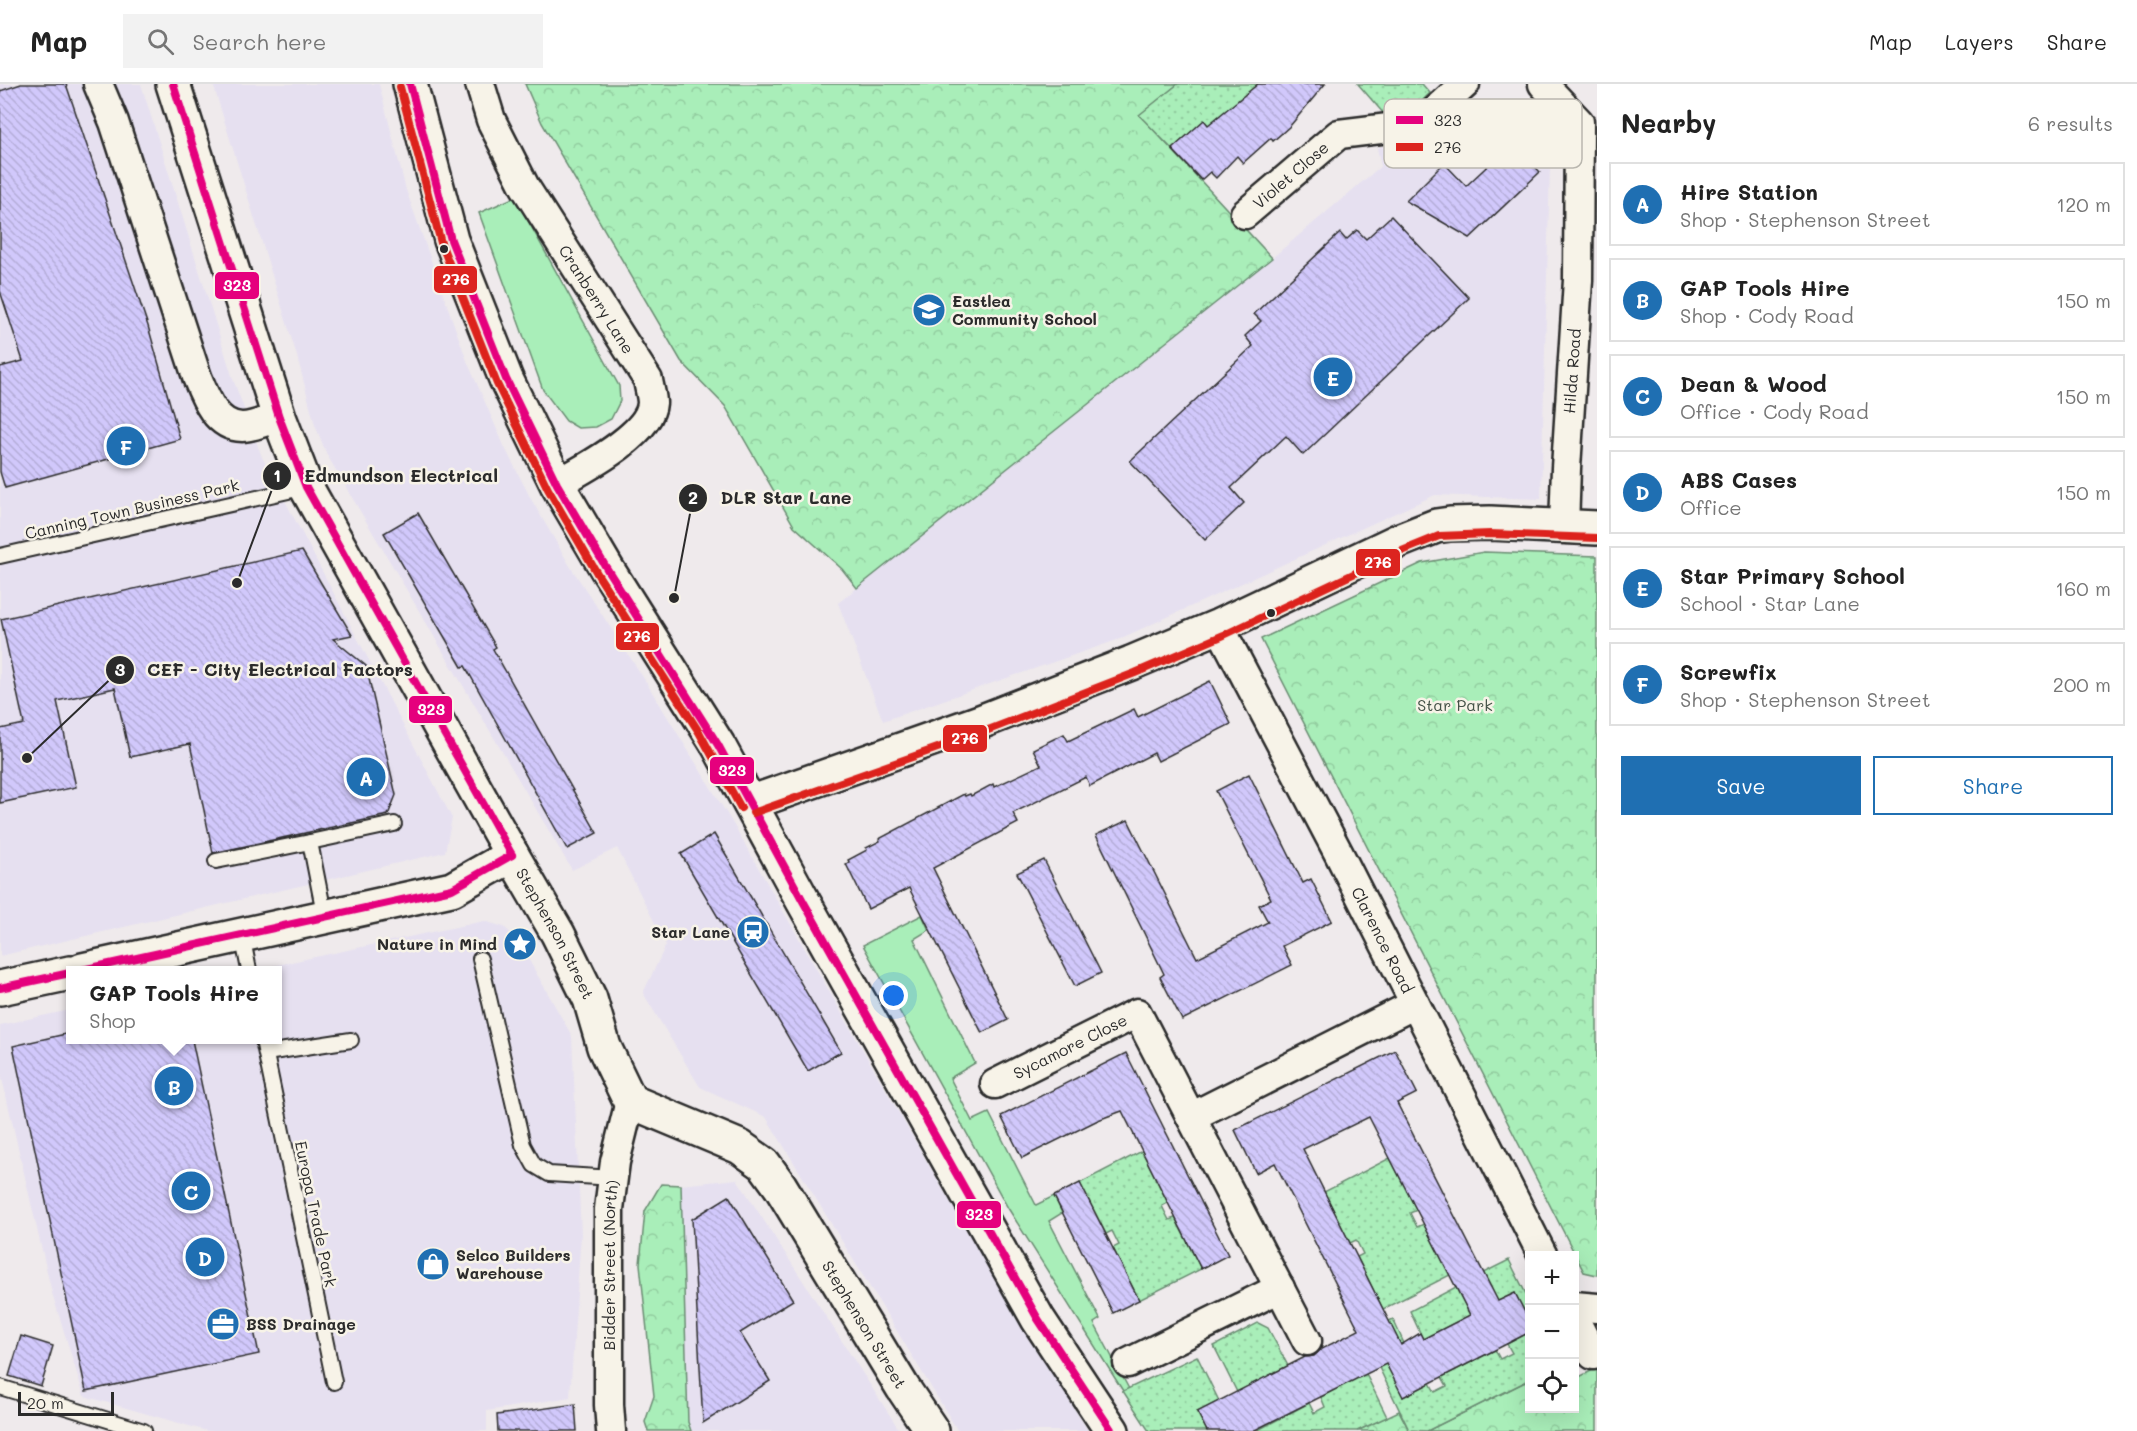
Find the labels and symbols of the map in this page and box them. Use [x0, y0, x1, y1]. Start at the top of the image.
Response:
legend [1384, 99, 1582, 168]
text: 323 [1434, 109, 1462, 130]
street label: Violet Close [1248, 136, 1333, 213]
text: 276 [1434, 136, 1461, 157]
street label: Cranberry Lane [555, 241, 640, 358]
unlabelled marker [438, 243, 450, 255]
line badge: 276 [433, 265, 478, 294]
text: 276 [442, 268, 470, 289]
line badge: 323 [214, 271, 260, 300]
text: 323 [223, 274, 251, 295]
place label: Eastlea Community School [952, 290, 1097, 329]
school or university icon: Eastlea Community School [911, 292, 947, 328]
street label: Hilda Road [1558, 328, 1585, 414]
pin: E [1314, 354, 1352, 400]
pin: F [106, 424, 146, 469]
callout: Edmundson Electrical [262, 458, 510, 494]
text: 1 [273, 463, 281, 487]
text: Edmundson Electrical [304, 463, 498, 487]
street label: Canning Town Business Park [23, 474, 241, 543]
callout: DLR Star Lane [678, 480, 863, 516]
text: 2 [688, 485, 698, 509]
text: DLR Star Lane [720, 485, 852, 509]
line badge: 276 [1355, 548, 1401, 577]
text: 276 [1364, 551, 1392, 572]
unlabelled marker [1265, 607, 1277, 619]
line badge: 276 [615, 622, 660, 651]
text: 276 [623, 625, 651, 646]
callout: CEF - City Electrical Factors [105, 652, 425, 688]
text: 3 [115, 657, 126, 681]
text: CEF - City Electrical Factors [147, 657, 413, 681]
park label: Star Park [1417, 694, 1493, 715]
line badge: 323 [408, 695, 453, 724]
text: 323 [417, 698, 445, 719]
line badge: 276 [942, 724, 988, 753]
text: 276 [951, 727, 979, 748]
pin: A [346, 754, 386, 800]
line badge: 323 [709, 756, 755, 785]
text: 323 [718, 759, 746, 780]
street label: Stephenson Street [512, 864, 599, 1002]
street label: Clarence Road [1347, 883, 1419, 996]
station icon: Star Lane [735, 914, 771, 950]
place label: Star Lane [651, 921, 730, 942]
place icon: Nature in Mind [502, 926, 538, 962]
place label: Nature in Mind [377, 933, 497, 954]
your location [879, 981, 908, 1010]
street label: Sycamore Close [1009, 1009, 1130, 1083]
pin: B [154, 1064, 194, 1108]
street label: Europa Trade Park [291, 1139, 342, 1289]
pin: C [172, 1168, 210, 1214]
street label: Bidder Street (North) [598, 1179, 623, 1350]
line badge: 323 [956, 1200, 1002, 1229]
text: 323 [965, 1203, 993, 1224]
pin: D [186, 1234, 224, 1280]
place label: Selco Builders Warehouse [456, 1244, 571, 1283]
shop icon: Selco Builders Warehouse [415, 1246, 451, 1282]
street label: Stephenson Street [818, 1256, 912, 1392]
office icon: BSS Drainage [205, 1306, 241, 1342]
place label: BSS Drainage [246, 1313, 356, 1334]
scale bar [18, 1389, 114, 1416]

